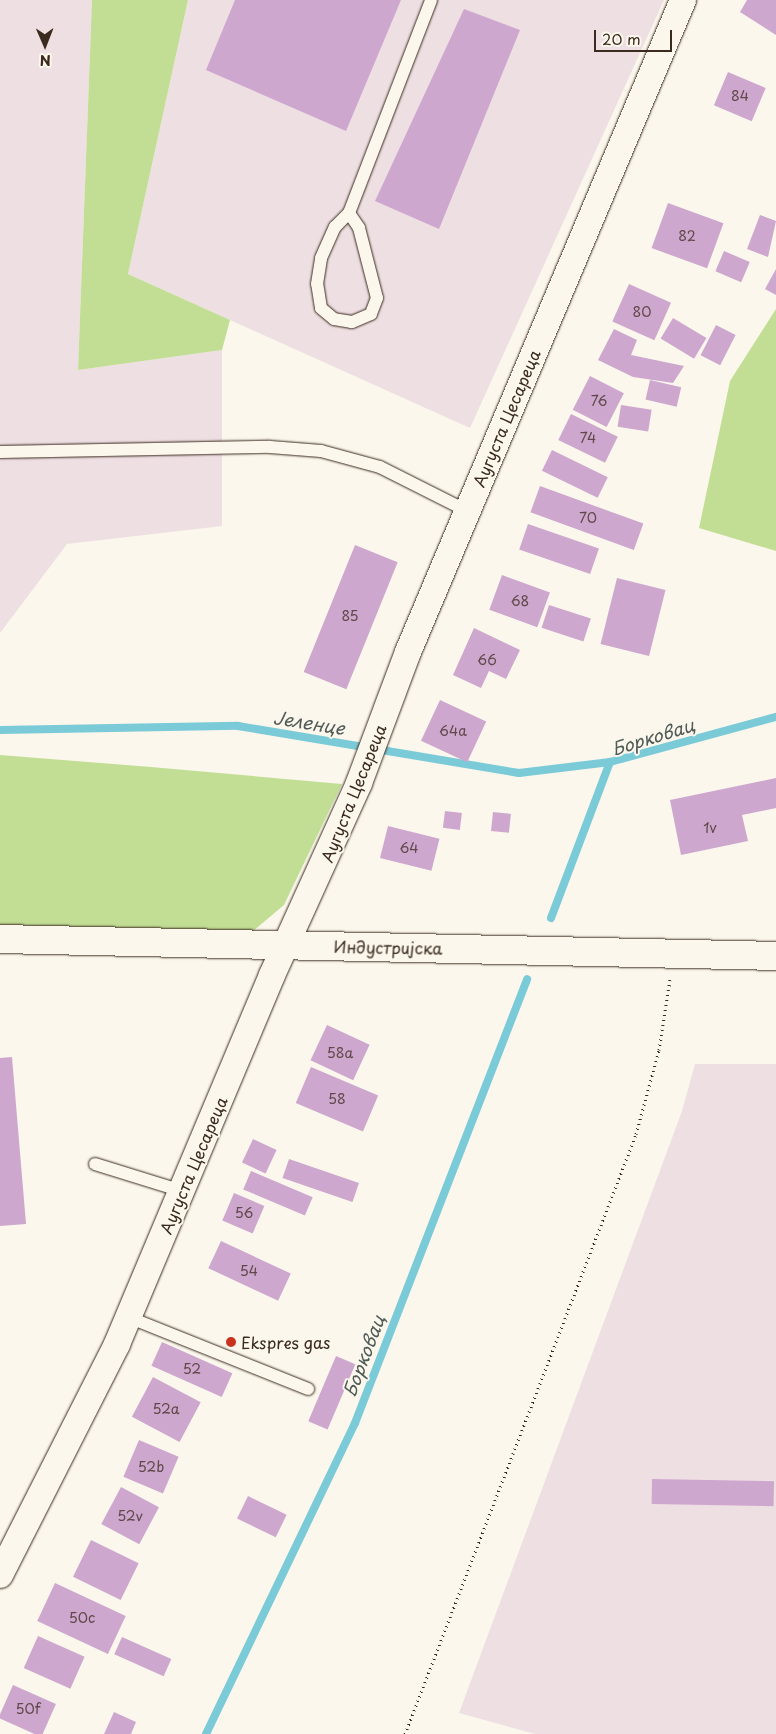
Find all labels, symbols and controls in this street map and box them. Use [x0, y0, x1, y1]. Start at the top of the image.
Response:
north arrow [20, 20, 70, 70]
scale bar [596, 20, 674, 52]
text: 20 m [602, 27, 641, 50]
text: N [40, 50, 51, 71]
house number: 84 [731, 88, 749, 104]
house number: 82 [678, 228, 696, 244]
house number: 80 [633, 304, 651, 320]
street label: Аугуста Цесареца [468, 347, 544, 489]
house number: 76 [591, 393, 607, 409]
house number: 74 [580, 430, 596, 446]
house number: 70 [579, 510, 597, 526]
house number: 68 [511, 593, 529, 609]
house number: 85 [341, 608, 359, 624]
house number: 66 [477, 652, 497, 668]
water label: Јеленце [272, 707, 346, 739]
water label: Борковац [609, 714, 697, 760]
street label: Аугуста Цесареца [317, 721, 389, 865]
house number: 64a [439, 723, 467, 739]
house number: 1v [703, 820, 717, 836]
house number: 64 [399, 840, 419, 856]
street label: Индустријска [333, 936, 443, 958]
house number: 58a [327, 1045, 353, 1061]
house number: 58 [328, 1091, 346, 1107]
street label: Аугуста Цесареца [155, 1094, 231, 1236]
house number: 56 [235, 1205, 253, 1221]
house number: 54 [240, 1263, 258, 1279]
water label: Борковац [339, 1312, 389, 1400]
place label: Ekspres gas [241, 1332, 331, 1352]
marker: Ekspres gas [225, 1336, 237, 1348]
house number: 52 [183, 1361, 201, 1377]
house number: 52a [152, 1401, 180, 1417]
house number: 52b [138, 1459, 164, 1475]
house number: 52v [117, 1508, 143, 1524]
house number: 50c [69, 1610, 95, 1626]
house number: 50f [16, 1701, 40, 1717]

